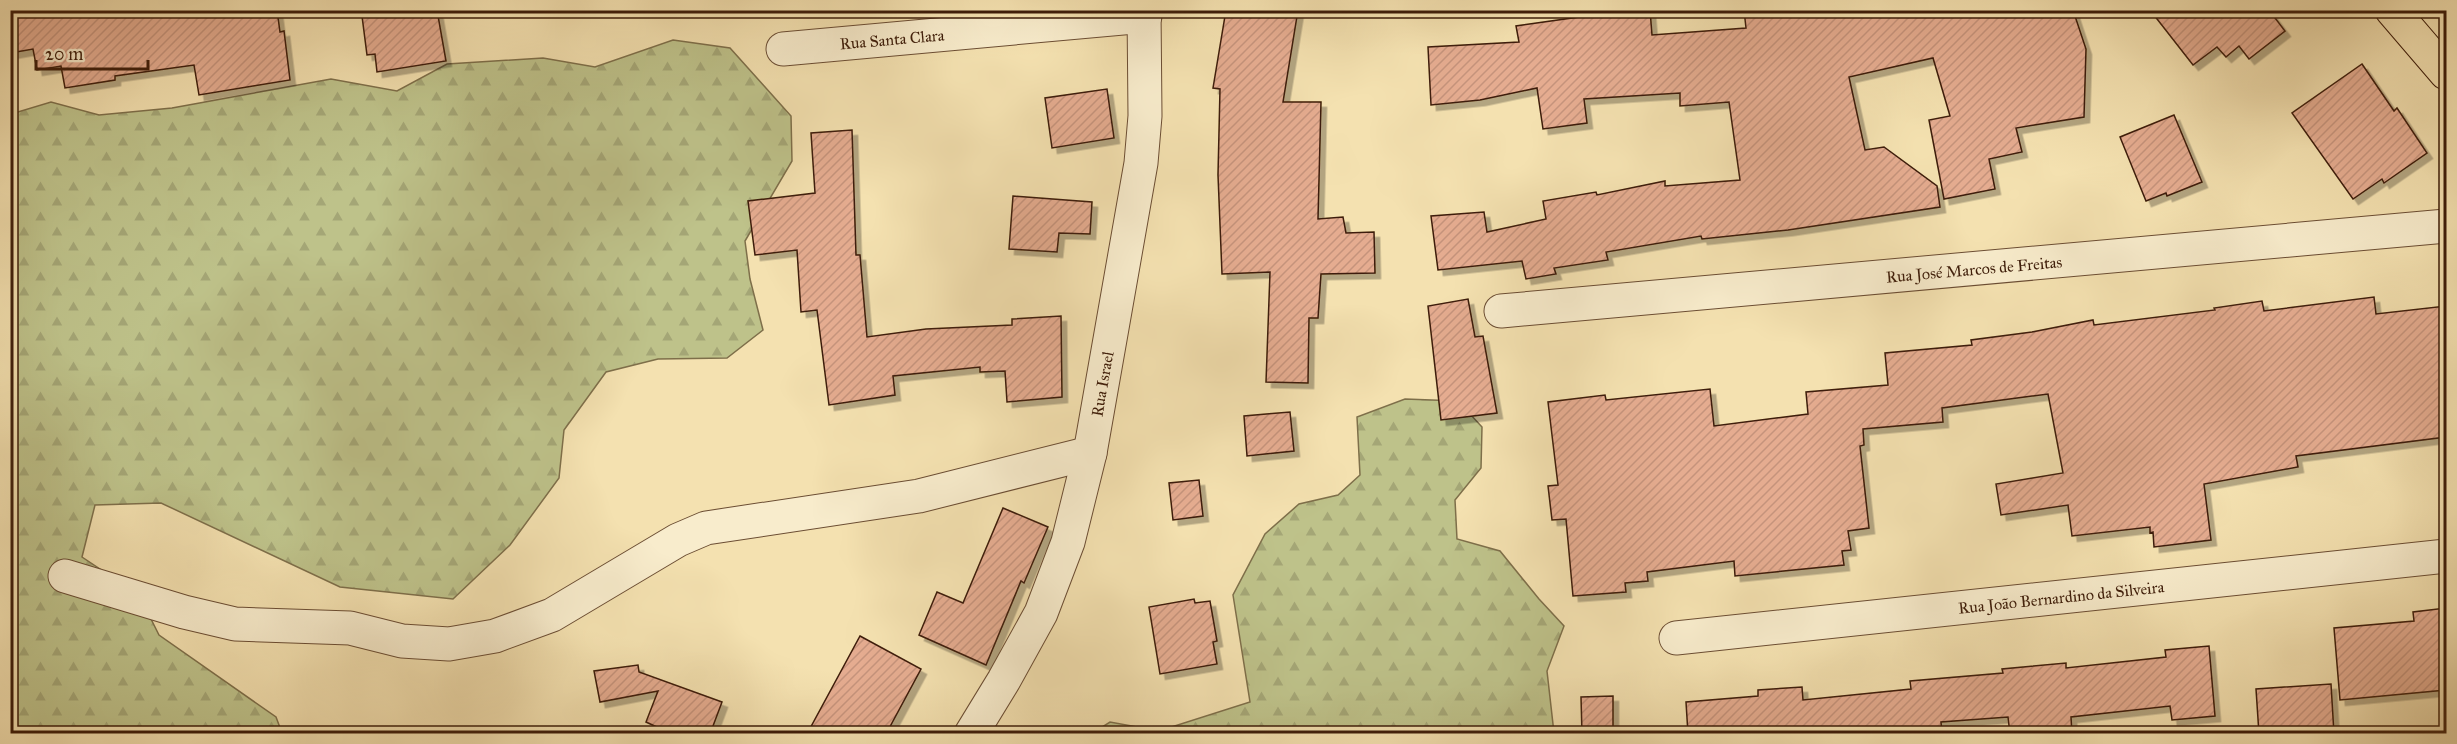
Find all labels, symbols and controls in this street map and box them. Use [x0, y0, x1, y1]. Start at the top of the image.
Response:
street label: Rua Santa Clara [839, 25, 945, 54]
scale bar [36, 33, 148, 71]
text: 20 m [45, 43, 83, 65]
street label: Rua José Marcos de Freitas [1885, 252, 2063, 288]
street label: Rua Israel [1087, 349, 1118, 418]
street label: Rua João Bernardino da Silveira [1957, 577, 2165, 619]

